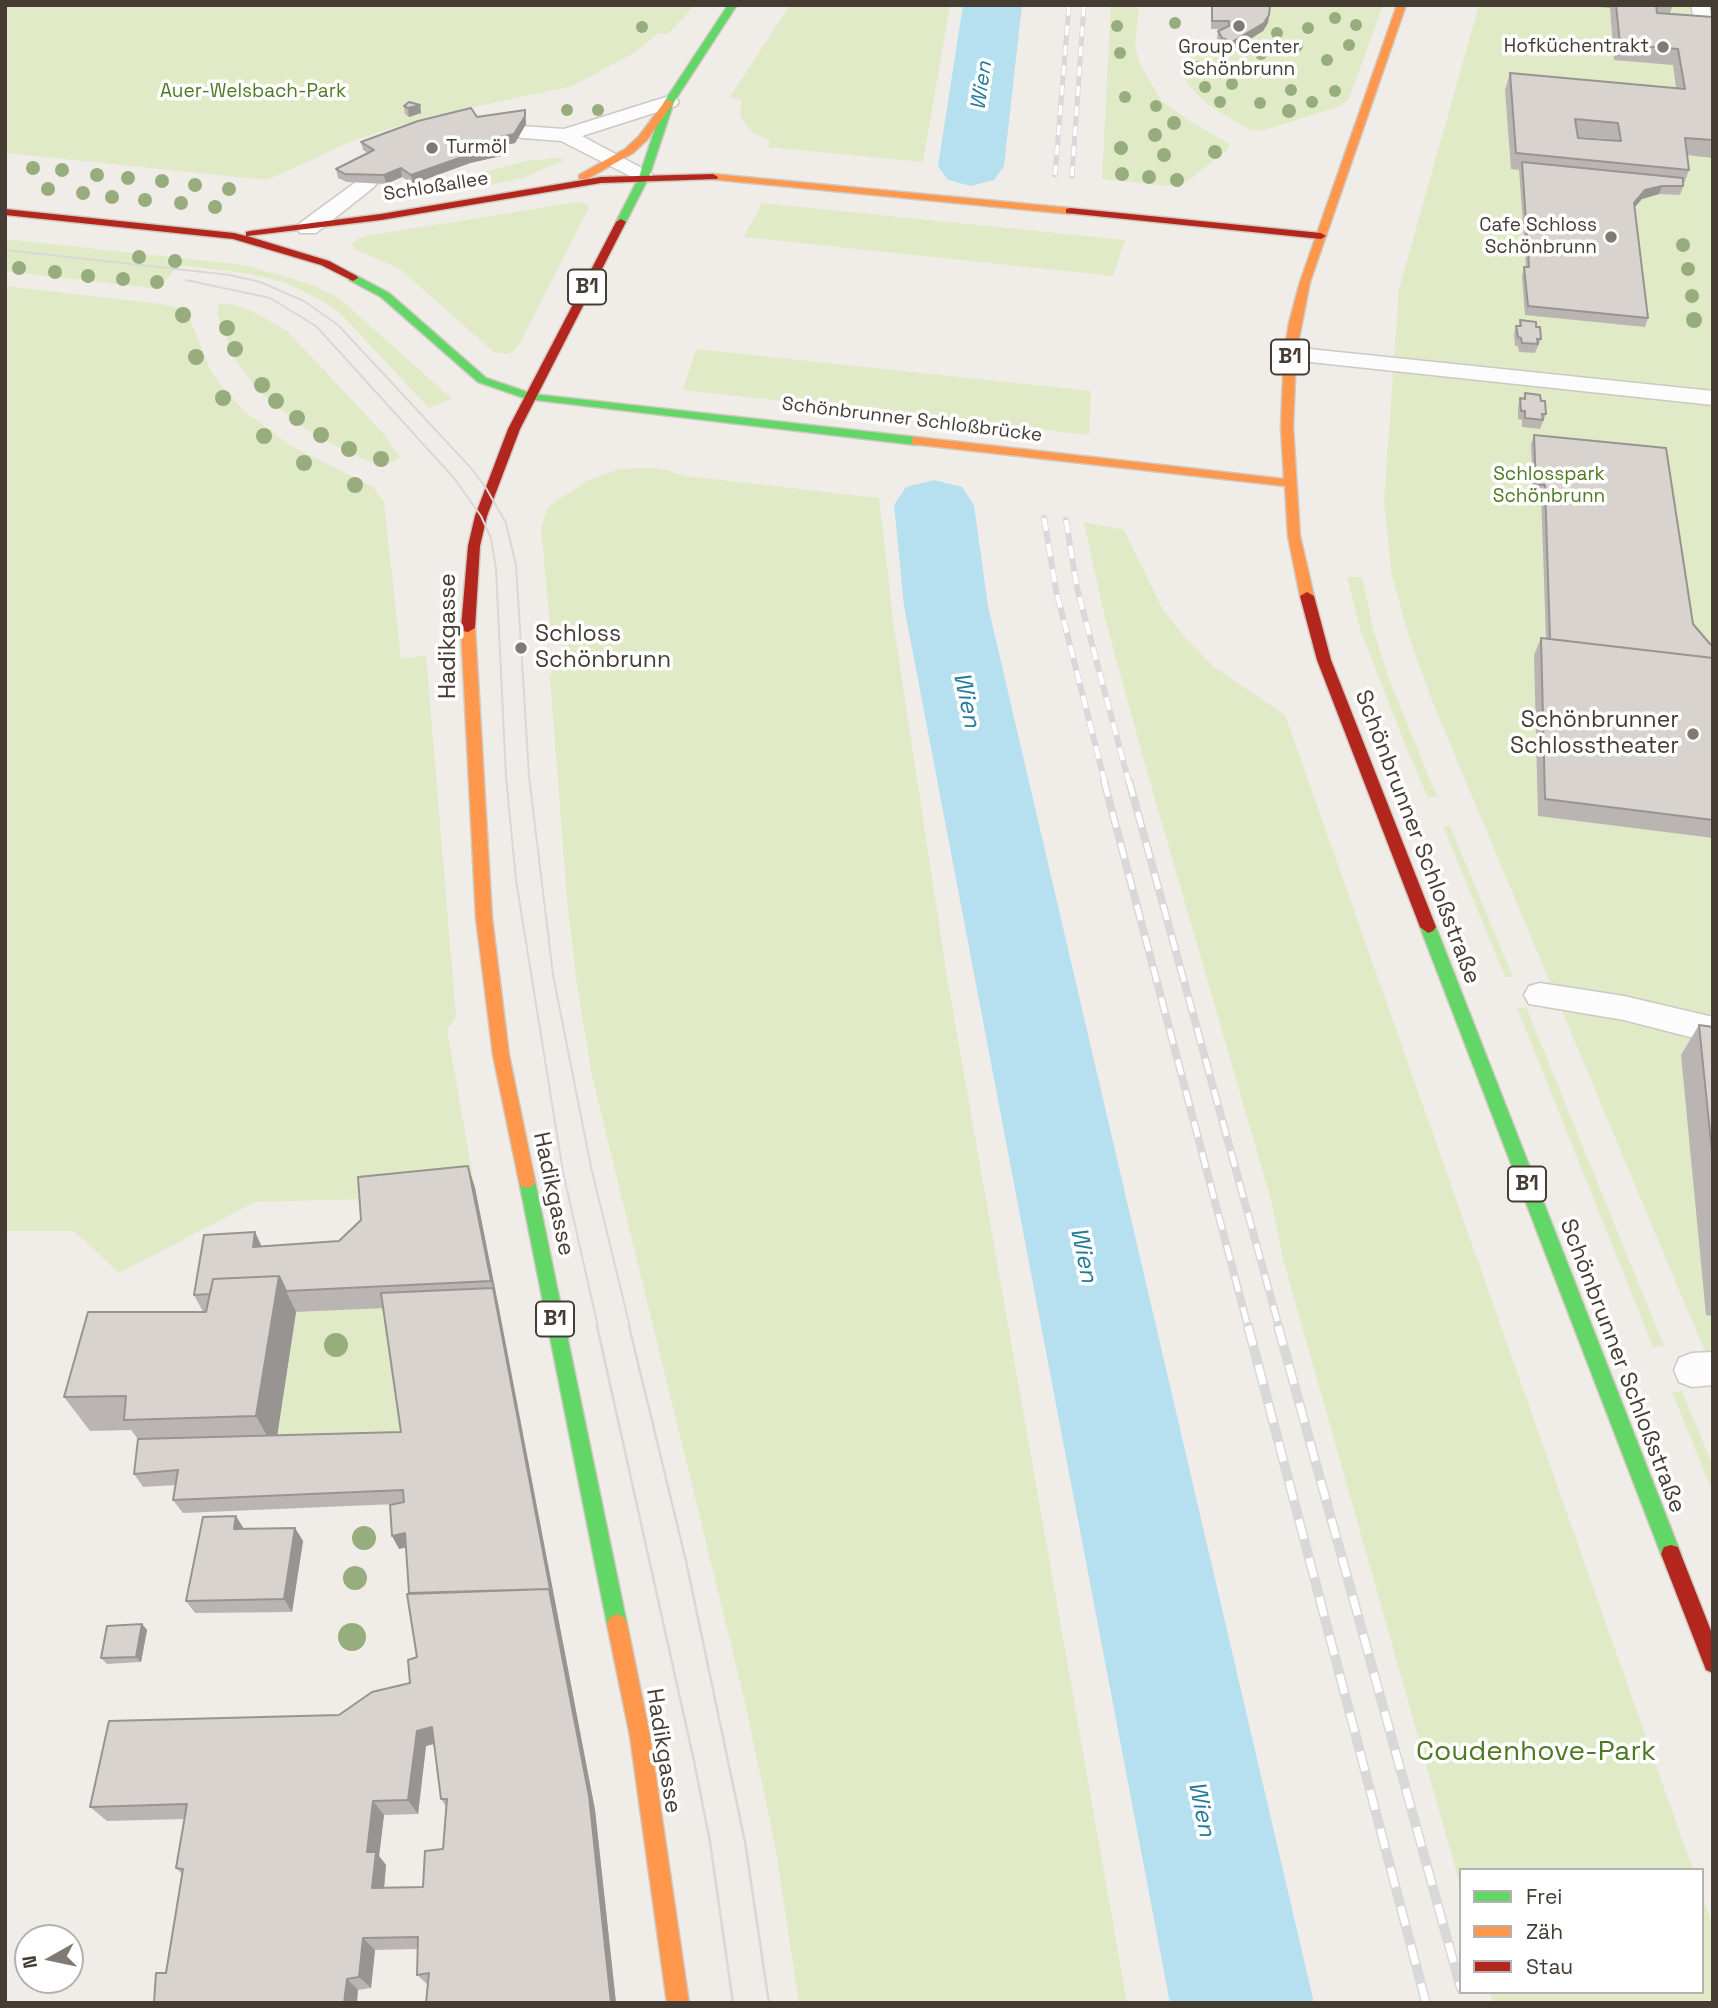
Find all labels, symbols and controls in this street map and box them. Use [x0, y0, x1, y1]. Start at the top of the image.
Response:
marker: Group Center Schönbrunn [1231, 18, 1247, 34]
place label: Hofküchentrakt [1504, 36, 1649, 58]
place label: Group Center Schönbrunn [1178, 37, 1300, 81]
marker: Hofküchentrakt [1655, 39, 1671, 55]
water label: Wien [966, 60, 998, 112]
park label: Auer-Welsbach-Park [160, 81, 346, 103]
place label: Turmöl [446, 137, 507, 159]
marker: Turmöl [424, 140, 440, 156]
street label: Schloßallee [382, 167, 490, 207]
place label: Cafe Schloss Schönbrunn [1479, 215, 1597, 259]
marker: Cafe Schloss Schönbrunn [1603, 229, 1619, 245]
road number: B1 [568, 270, 606, 304]
road number: B1 [1271, 340, 1309, 374]
street label: Schönbrunner Schloßbrücke [781, 393, 1043, 447]
park label: Schlosspark Schönbrunn [1493, 464, 1605, 508]
street label: Hadikgasse [435, 573, 463, 699]
place label: Schloss Schönbrunn [535, 621, 671, 675]
marker: Schloss Schönbrunn [513, 640, 529, 656]
water label: Wien [946, 670, 986, 730]
street label: Schönbrunner Schloßstraße [1348, 686, 1486, 988]
place label: Schönbrunner Schlosstheater [1510, 707, 1679, 761]
marker: Schönbrunner Schlosstheater [1685, 726, 1701, 742]
street label: Hadikgasse [526, 1130, 580, 1258]
road number: B1 [1508, 1166, 1546, 1202]
street label: Schönbrunner Schloßstraße [1553, 1215, 1691, 1517]
water label: Wien [1063, 1225, 1103, 1285]
road number: B1 [536, 1302, 574, 1336]
street label: Hadikgasse [640, 1687, 686, 1815]
park label: Coudenhove-Park [1416, 1735, 1656, 1769]
water label: Wien [1181, 1779, 1221, 1839]
legend [1459, 1868, 1704, 1994]
text: Frei [1526, 1883, 1562, 1910]
text: Zäh [1526, 1918, 1563, 1945]
north arrow [14, 1924, 84, 1994]
text: Stau [1526, 1953, 1573, 1980]
text: N [16, 1954, 43, 1970]

